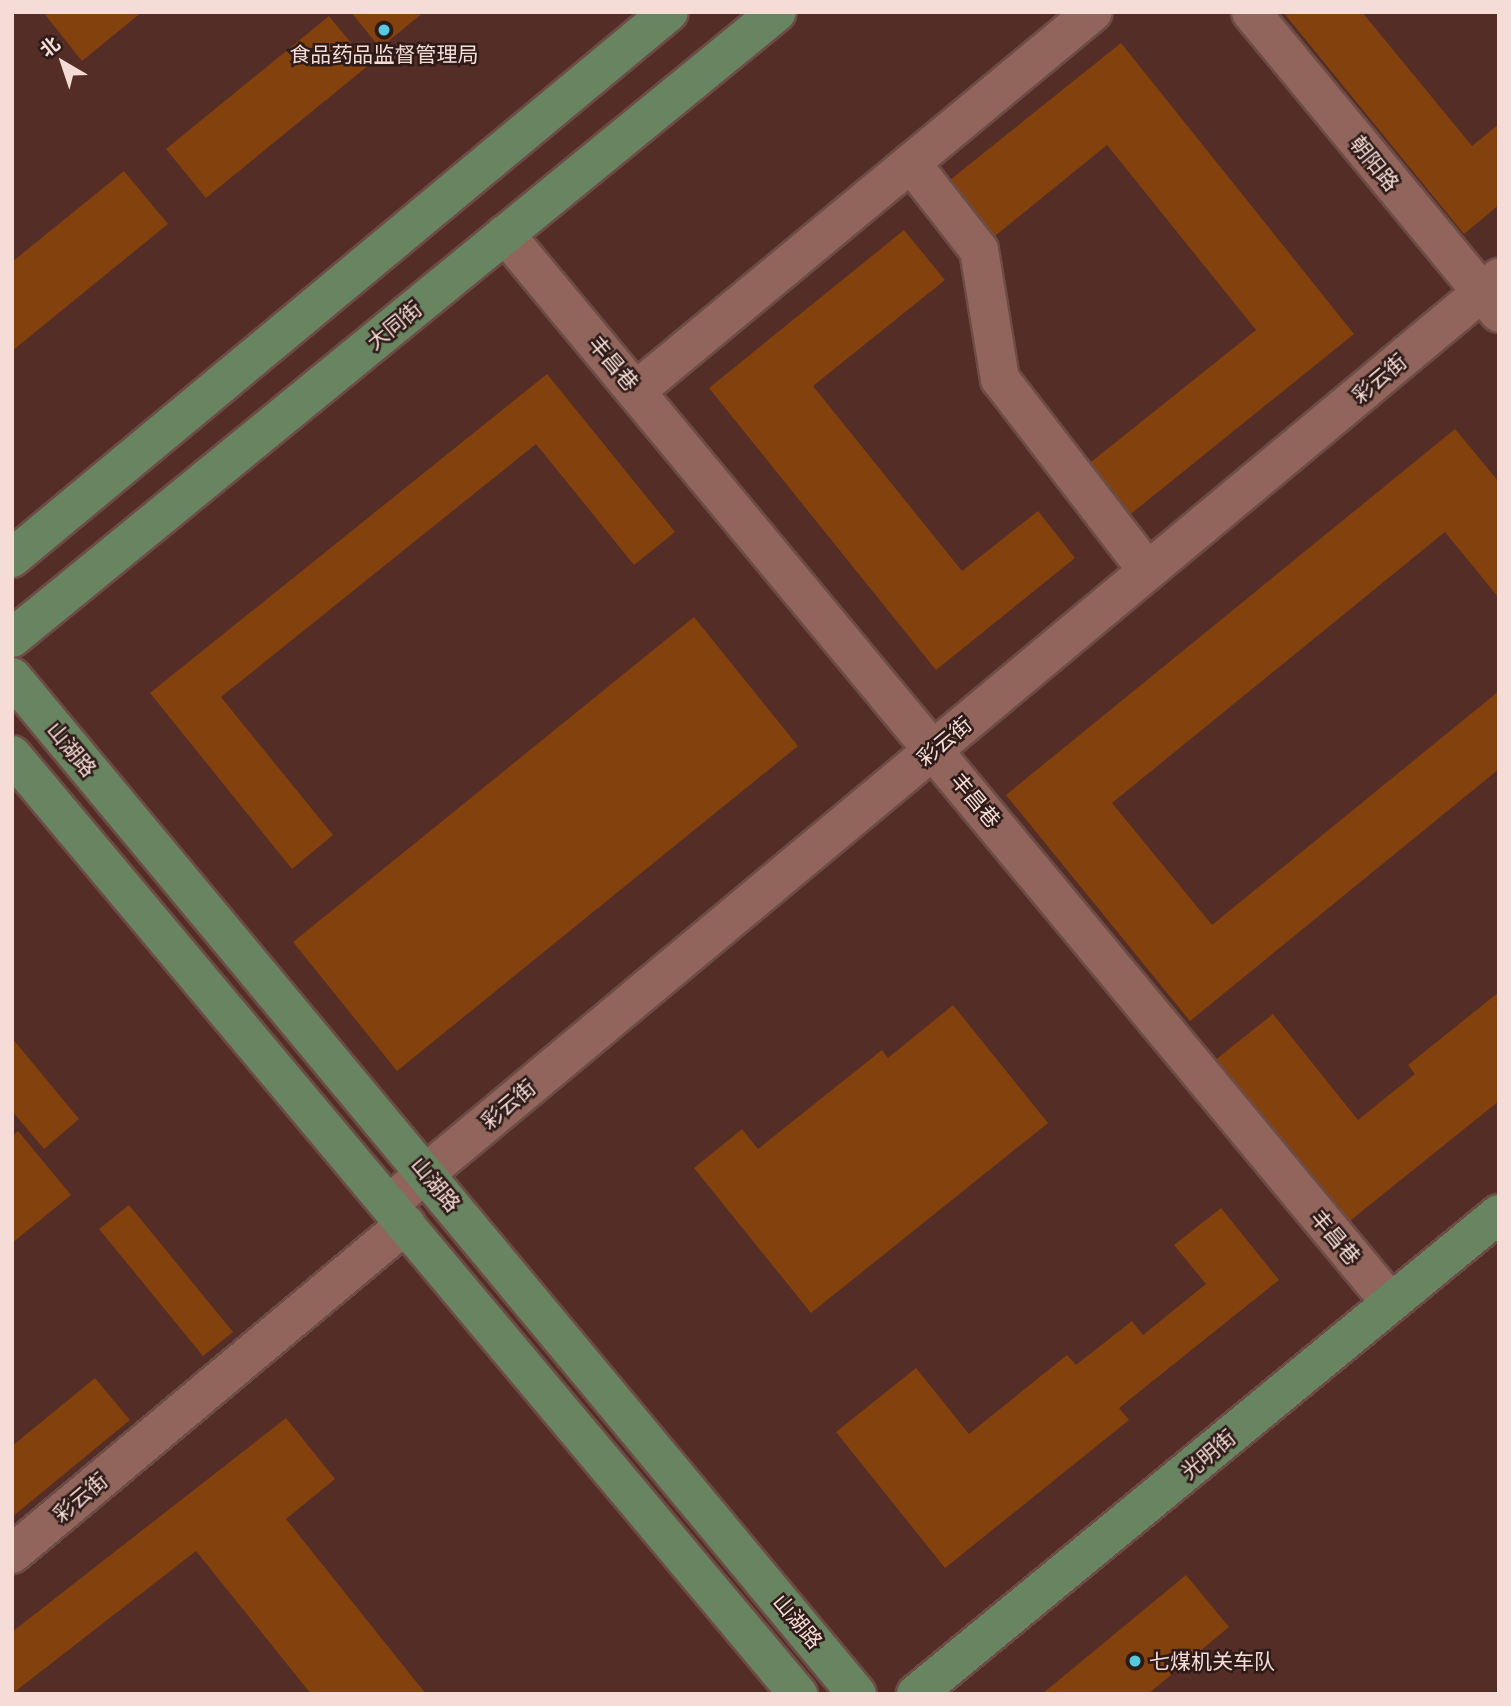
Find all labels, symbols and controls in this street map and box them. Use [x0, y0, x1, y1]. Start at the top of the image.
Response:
marker: 食品药品监督管理局 [376, 22, 392, 38]
north arrow [28, 28, 98, 98]
text: 北 [35, 31, 65, 62]
place label: 食品药品监督管理局 [290, 41, 478, 67]
street label: 朝阳路 [1345, 131, 1405, 195]
street label: 大同街 [362, 295, 426, 355]
street label: 丰昌巷 [584, 331, 644, 395]
street label: 彩云街 [1347, 348, 1411, 408]
street label: 彩云街 [912, 711, 976, 771]
street label: 山湖路 [42, 717, 102, 781]
street label: 丰昌巷 [946, 768, 1006, 832]
street label: 彩云街 [476, 1074, 540, 1134]
street label: 山湖路 [406, 1152, 466, 1216]
street label: 丰昌巷 [1306, 1205, 1366, 1269]
street label: 光明街 [1176, 1424, 1240, 1484]
street label: 彩云街 [48, 1467, 112, 1527]
street label: 山湖路 [768, 1589, 828, 1653]
place label: 七煤机关车队 [1149, 1648, 1275, 1674]
marker: 七煤机关车队 [1127, 1653, 1143, 1669]

